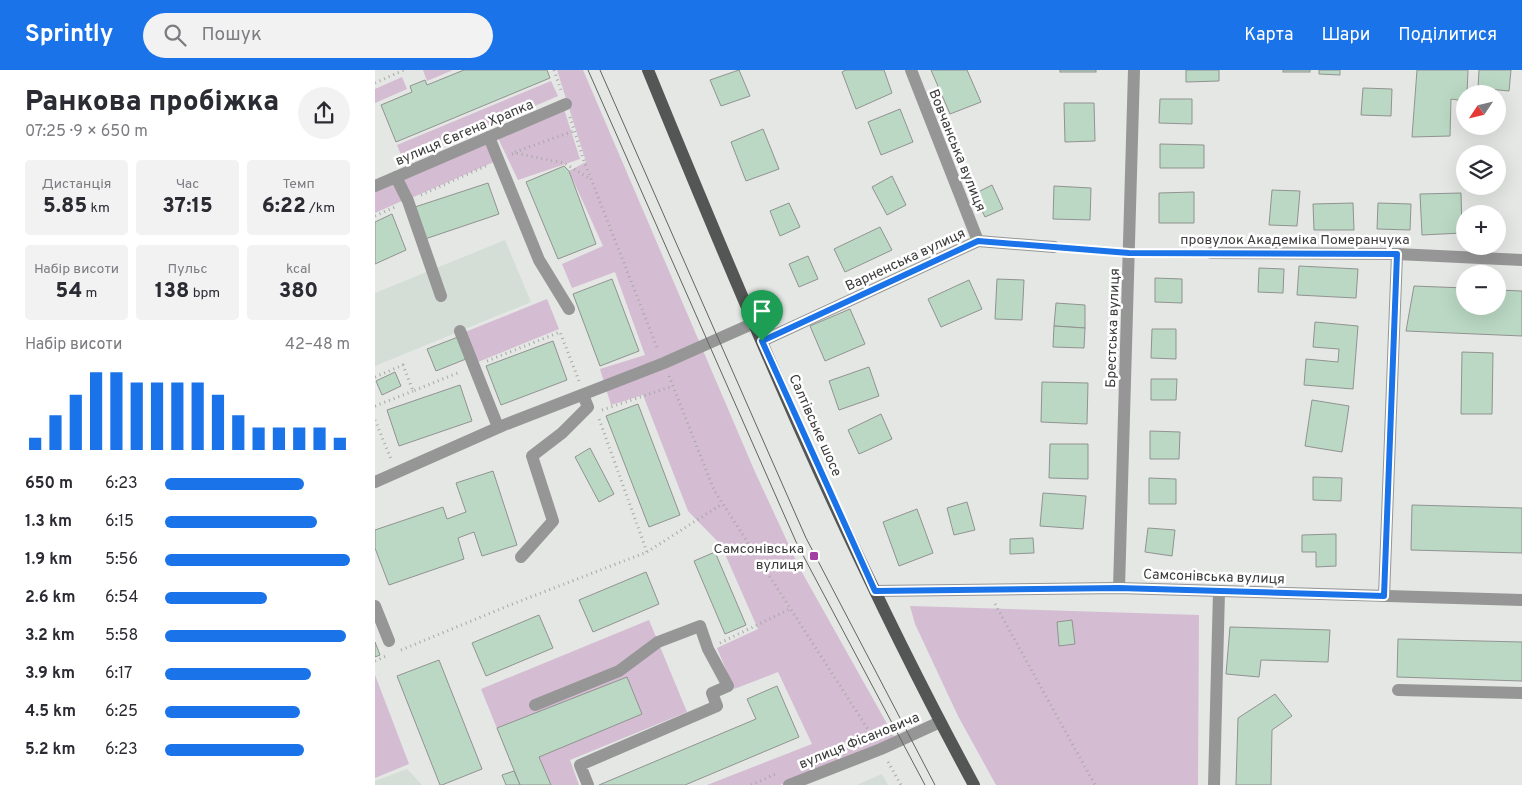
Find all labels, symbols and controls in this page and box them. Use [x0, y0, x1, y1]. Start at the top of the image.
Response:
search box [143, 13, 493, 58]
text: Sprintly [25, 20, 113, 50]
icon: search [161, 21, 189, 49]
text: Пошук [201, 23, 262, 47]
text: Карта [1244, 24, 1293, 47]
text: Шари [1321, 24, 1370, 47]
text: Поділитися [1398, 24, 1497, 47]
text: Ранкова пробіжка [25, 85, 279, 121]
north arrow [1456, 85, 1506, 135]
map controls [1456, 85, 1506, 315]
button: share [298, 87, 350, 139]
street label: Вовчанська вулиця [924, 87, 989, 214]
street label: вулиця Євгена Храпка [393, 97, 536, 170]
text: 07:25 · 9 × 650 m [25, 122, 148, 142]
button: layers [1456, 145, 1506, 195]
text: Дистанція [42, 176, 111, 193]
text: Час [176, 176, 199, 193]
text: Темп [282, 176, 315, 193]
text: 5.85 [43, 193, 87, 220]
text: 37:15 [162, 193, 213, 220]
text: 6:22 [262, 193, 306, 220]
text: km [87, 200, 110, 217]
text: /km [306, 200, 335, 217]
button: + [1456, 205, 1506, 255]
street label: Варненська вулиця [843, 225, 968, 296]
street label: провулок Академіка Померанчука [1180, 232, 1410, 249]
text: Набір висоти [34, 261, 119, 278]
text: Пульс [168, 261, 207, 278]
text: kcal [286, 261, 311, 278]
button: − [1456, 265, 1506, 315]
street label: Брестська вулиця [1103, 268, 1124, 388]
text: 54 [56, 278, 82, 305]
text: 138 [155, 278, 189, 305]
text: 380 [279, 278, 318, 305]
text: m [82, 285, 97, 302]
text: bpm [189, 285, 220, 302]
pin [741, 290, 783, 341]
icon: arrive [748, 297, 776, 325]
text: Набір висоти [25, 335, 122, 355]
text: 42–48 m [285, 335, 350, 355]
street label: Салтівське шосе [784, 372, 845, 479]
text: 650 m [25, 474, 73, 494]
text: 6:23 [105, 474, 138, 494]
text: 1.3 km [25, 512, 72, 532]
text: 6:15 [105, 512, 134, 532]
place label: Самсонівська вулиця [714, 541, 804, 574]
text: 1.9 km [25, 550, 72, 570]
text: 5:56 [105, 550, 138, 570]
marker: Самсонівська вулиця [808, 550, 820, 562]
street label: Самсонівська вулиця [1143, 567, 1285, 588]
text: 2.6 km [25, 588, 76, 608]
text: 6:54 [105, 588, 138, 608]
text: 3.2 km [25, 626, 75, 646]
text: 5:58 [105, 626, 138, 646]
text: 3.9 km [25, 664, 75, 684]
text: 6:17 [105, 664, 132, 684]
text: 4.5 km [25, 702, 76, 722]
text: 6:25 [105, 702, 138, 722]
street label: вулиця Фісановича [797, 709, 922, 773]
text: 5.2 km [25, 740, 75, 760]
text: 6:23 [105, 740, 138, 760]

